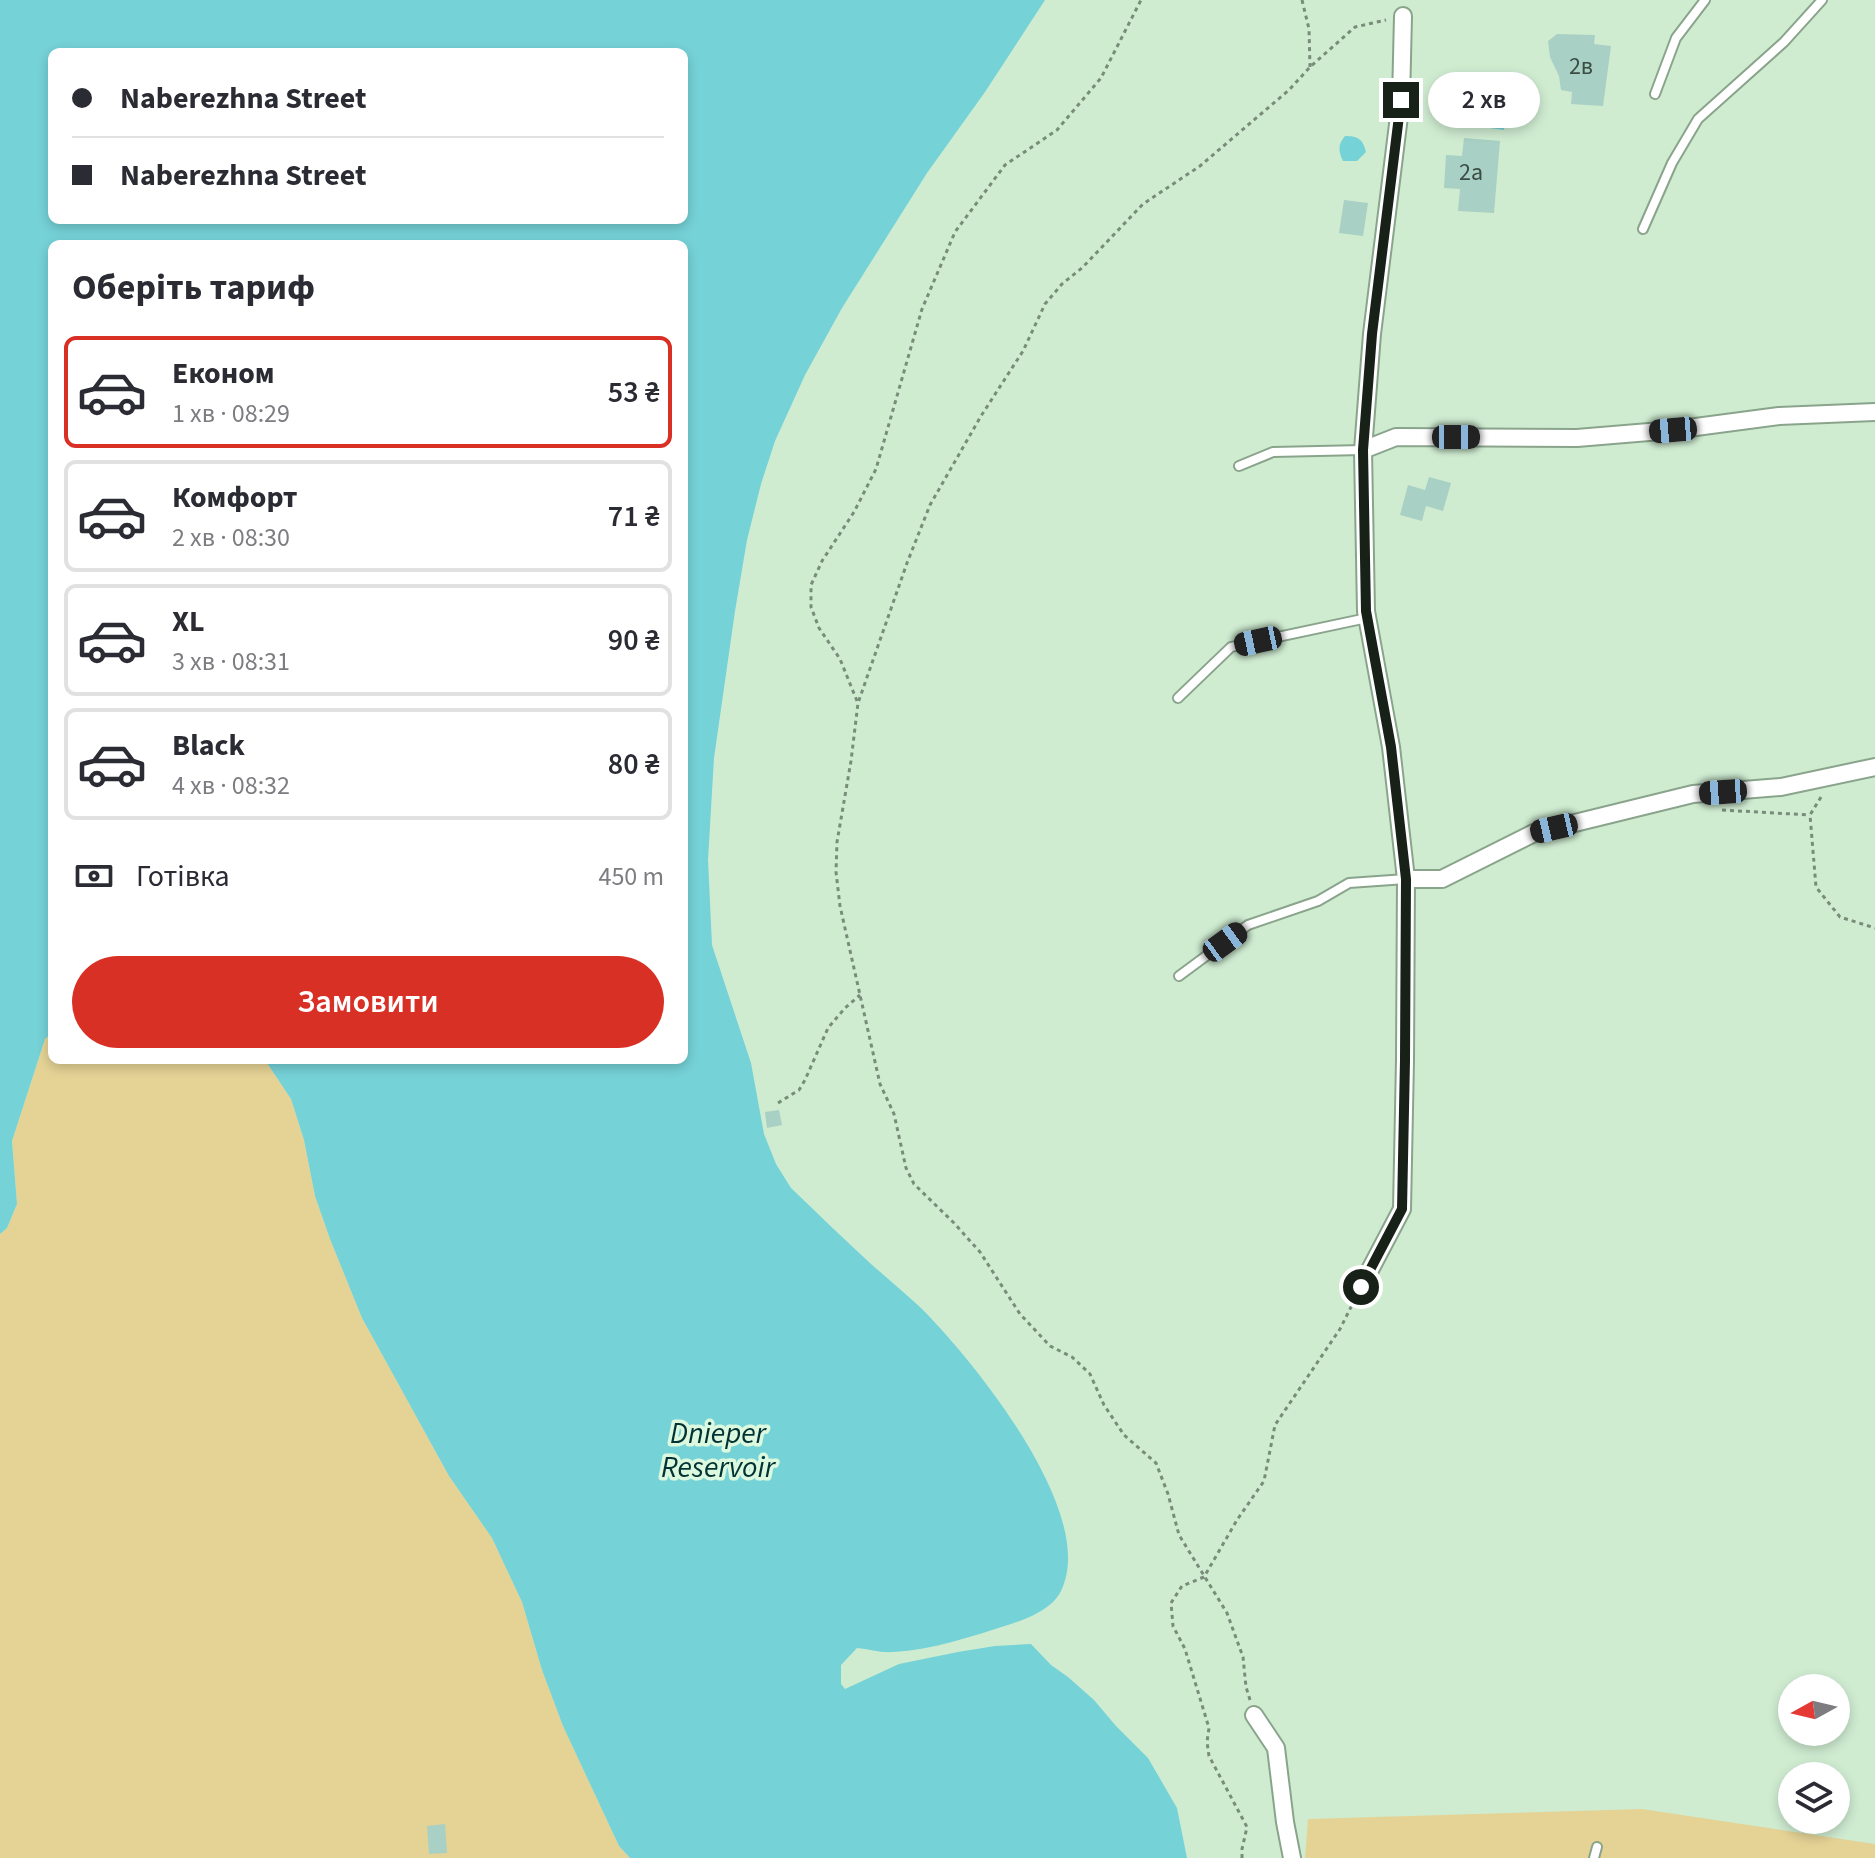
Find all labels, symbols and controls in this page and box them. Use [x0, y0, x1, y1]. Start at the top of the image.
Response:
house number: 2в [1569, 49, 1593, 84]
callout: 2 хв [1429, 72, 1541, 128]
text: Naberezhna Street [120, 77, 367, 120]
text: 2 хв [1462, 81, 1506, 118]
route end [1383, 82, 1419, 118]
text: Naberezhna Street [120, 154, 367, 197]
house number: 2а [1459, 155, 1483, 190]
text: Оберіть тариф [72, 262, 315, 313]
text: Економ [172, 352, 275, 395]
icon: car [76, 356, 148, 428]
text: 53 ₴ [608, 371, 660, 414]
text: 1 хв · 08:29 [172, 395, 290, 432]
car [1648, 416, 1698, 444]
car [1432, 425, 1480, 449]
text: Комфорт [172, 476, 298, 519]
icon: car [76, 480, 148, 552]
text: 71 ₴ [608, 495, 660, 538]
text: 2 хв · 08:30 [172, 519, 290, 556]
text: XL [172, 600, 205, 643]
icon: car [76, 604, 148, 676]
text: 90 ₴ [608, 619, 660, 662]
car [1232, 624, 1284, 658]
text: 3 хв · 08:31 [172, 643, 290, 680]
text: Black [172, 724, 245, 767]
icon: car [76, 728, 148, 800]
text: 80 ₴ [608, 743, 660, 786]
text: 4 хв · 08:32 [172, 767, 290, 804]
car [1698, 778, 1748, 806]
car [1528, 811, 1580, 845]
icon: cash [72, 854, 116, 898]
text: Готівка [136, 855, 230, 898]
text: 450 m [598, 858, 664, 895]
car [1199, 918, 1251, 966]
button: Замовити [72, 956, 664, 1048]
route start [1343, 1269, 1379, 1305]
water label: Dnieper Reservoir [661, 1412, 777, 1489]
north arrow [1778, 1674, 1850, 1746]
map controls [1778, 1674, 1850, 1834]
button: layers [1778, 1762, 1850, 1834]

